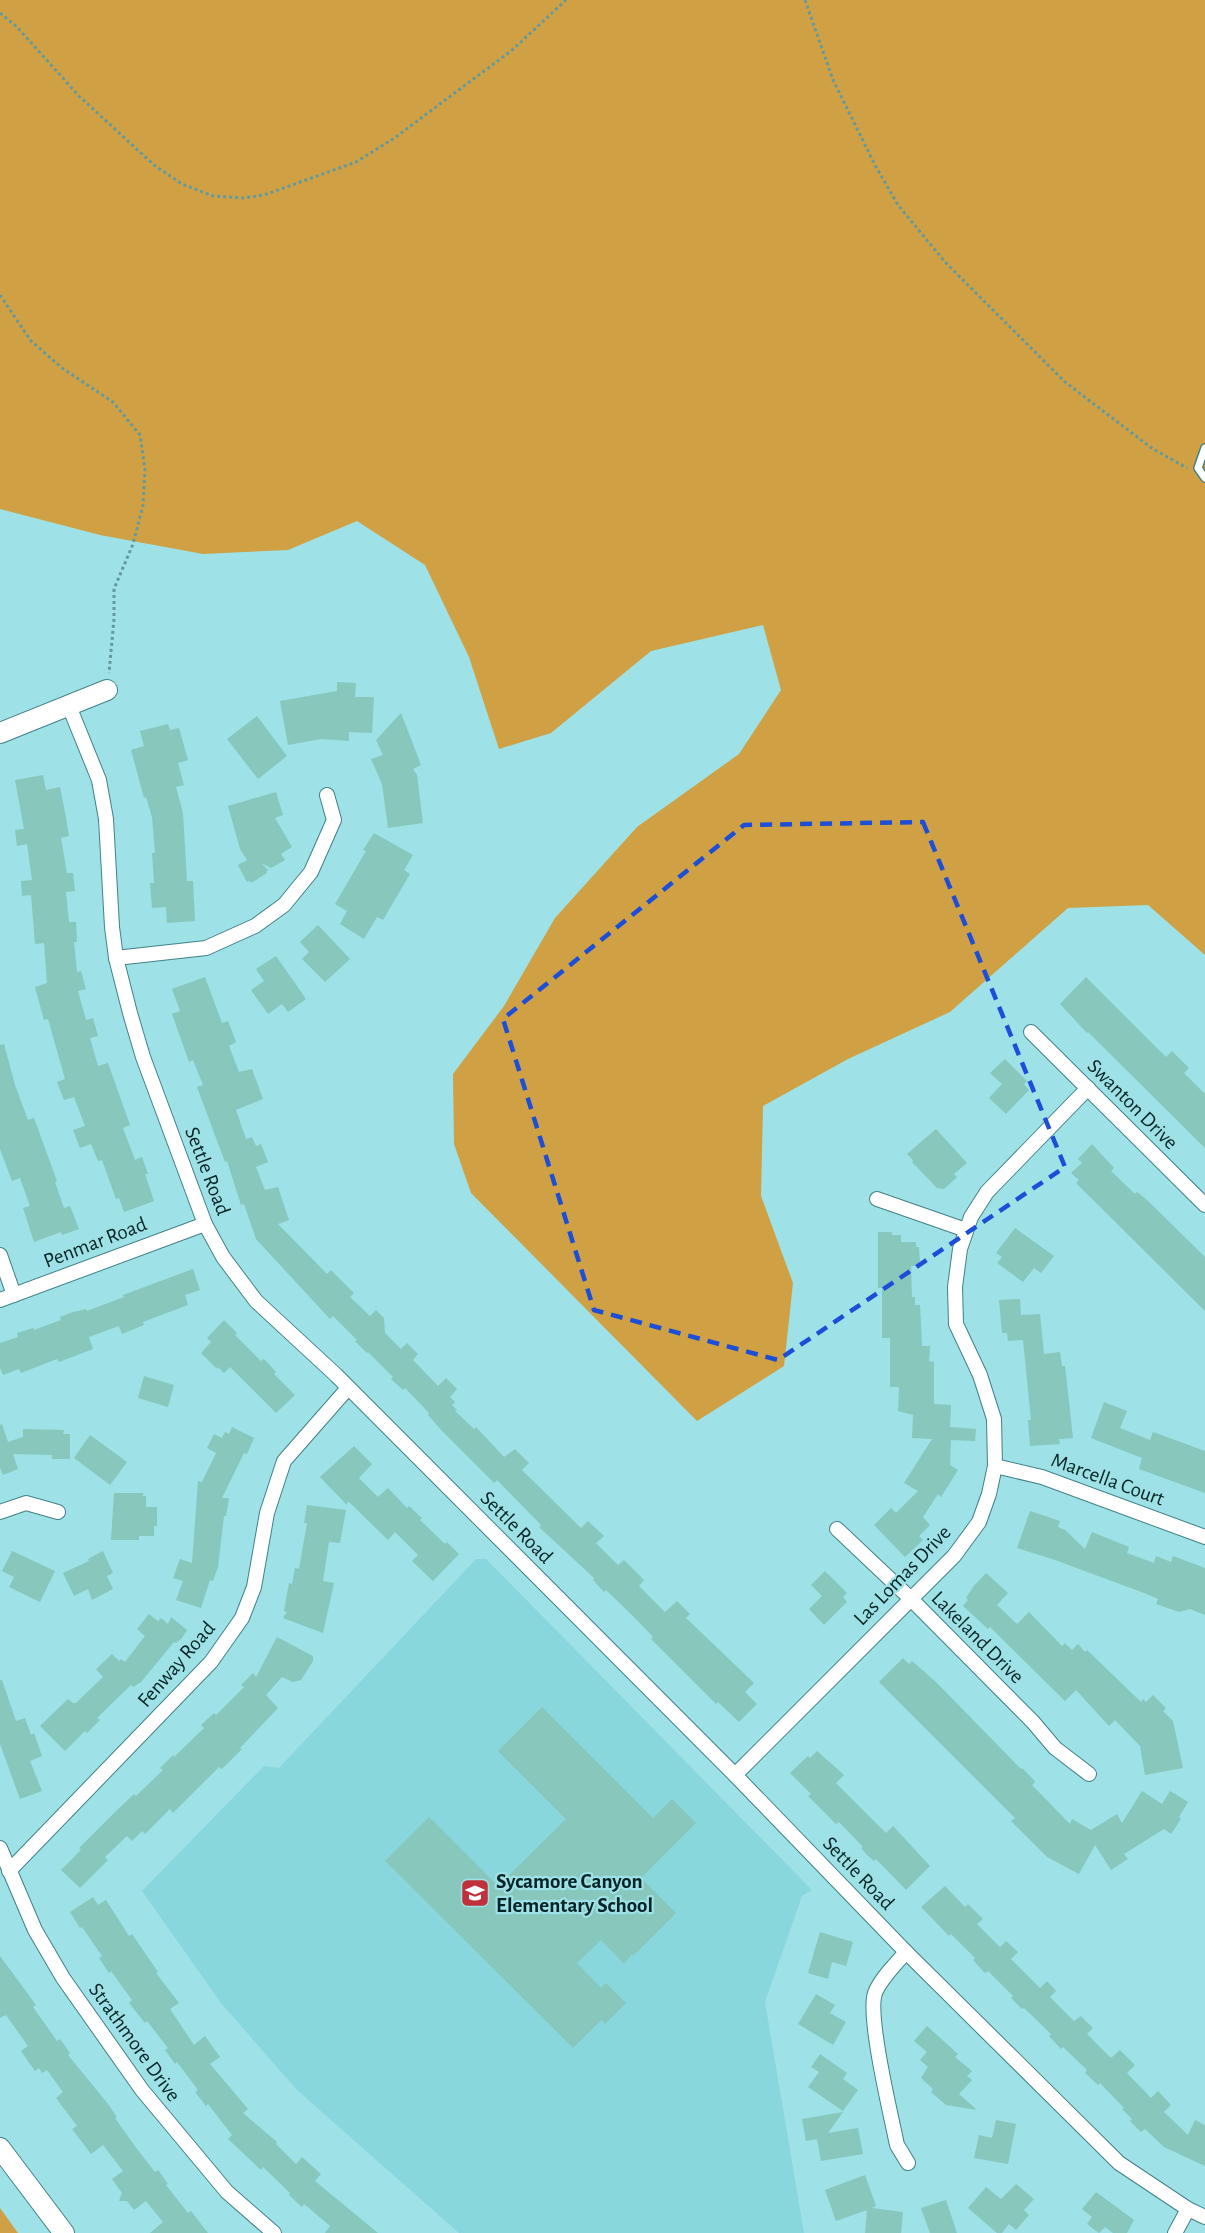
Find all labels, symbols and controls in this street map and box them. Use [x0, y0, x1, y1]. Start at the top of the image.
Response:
street label: Swanton Drive [1083, 1055, 1182, 1154]
street label: Settle Road [181, 1124, 234, 1218]
street label: Penmar Road [41, 1213, 150, 1272]
street label: Marcella Court [1048, 1449, 1167, 1510]
street label: Settle Road [476, 1487, 557, 1568]
street label: Las Lomas Drive [850, 1521, 955, 1629]
street label: Lakeland Drive [927, 1587, 1028, 1688]
street label: Fenway Road [134, 1617, 219, 1711]
street label: Settle Road [819, 1833, 898, 1914]
place label: Sycamore Canyon Elementary School [496, 1871, 653, 1916]
school or university icon: Sycamore Canyon Elementary School [459, 1877, 491, 1909]
street label: Strathmore Drive [85, 1979, 184, 2105]

